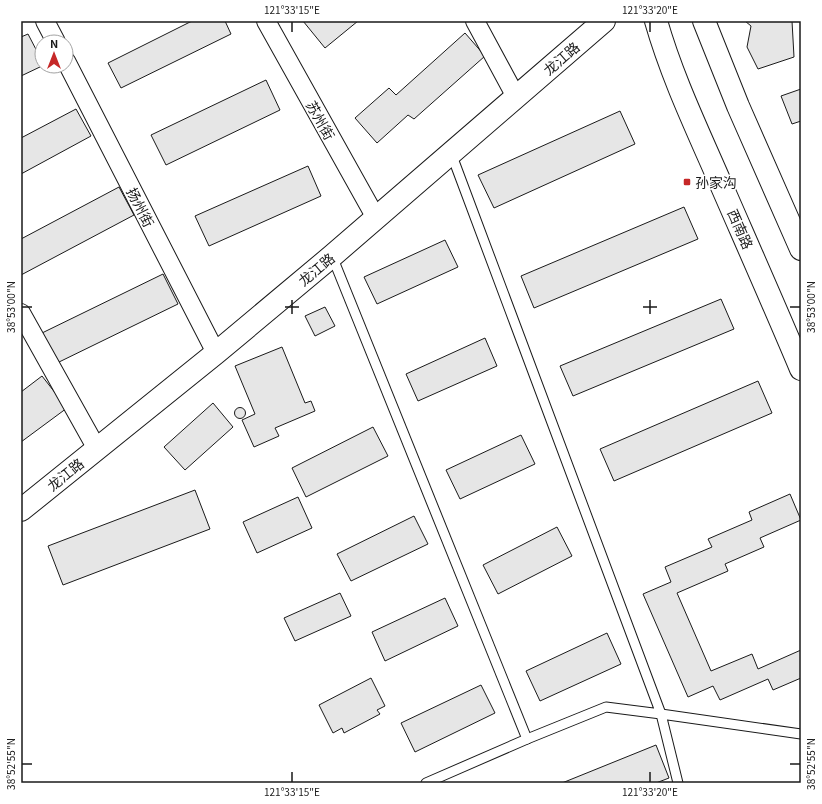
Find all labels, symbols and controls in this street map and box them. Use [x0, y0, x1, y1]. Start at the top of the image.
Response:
text: 121°33'15"E [264, 2, 320, 17]
text: 121°33'20"E [622, 2, 678, 17]
north arrow [34, 34, 74, 74]
text: N [50, 35, 58, 51]
street label: 龙江路 [539, 37, 583, 79]
street label: 苏州街 [302, 97, 340, 143]
place label: 孙家沟 [695, 172, 737, 192]
marker: 孙家沟 [682, 177, 692, 187]
street label: 扬州街 [123, 184, 159, 230]
street label: 西南路 [723, 206, 759, 252]
street label: 龙江路 [293, 248, 339, 290]
text: 38°53'00"N [3, 281, 18, 333]
text: 38°53'00"N [803, 281, 818, 333]
street label: 龙江路 [42, 453, 88, 495]
text: 38°52'55"N [3, 738, 18, 790]
text: 38°52'55"N [803, 738, 818, 790]
text: 121°33'15"E [264, 784, 320, 799]
text: 121°33'20"E [622, 784, 678, 799]

